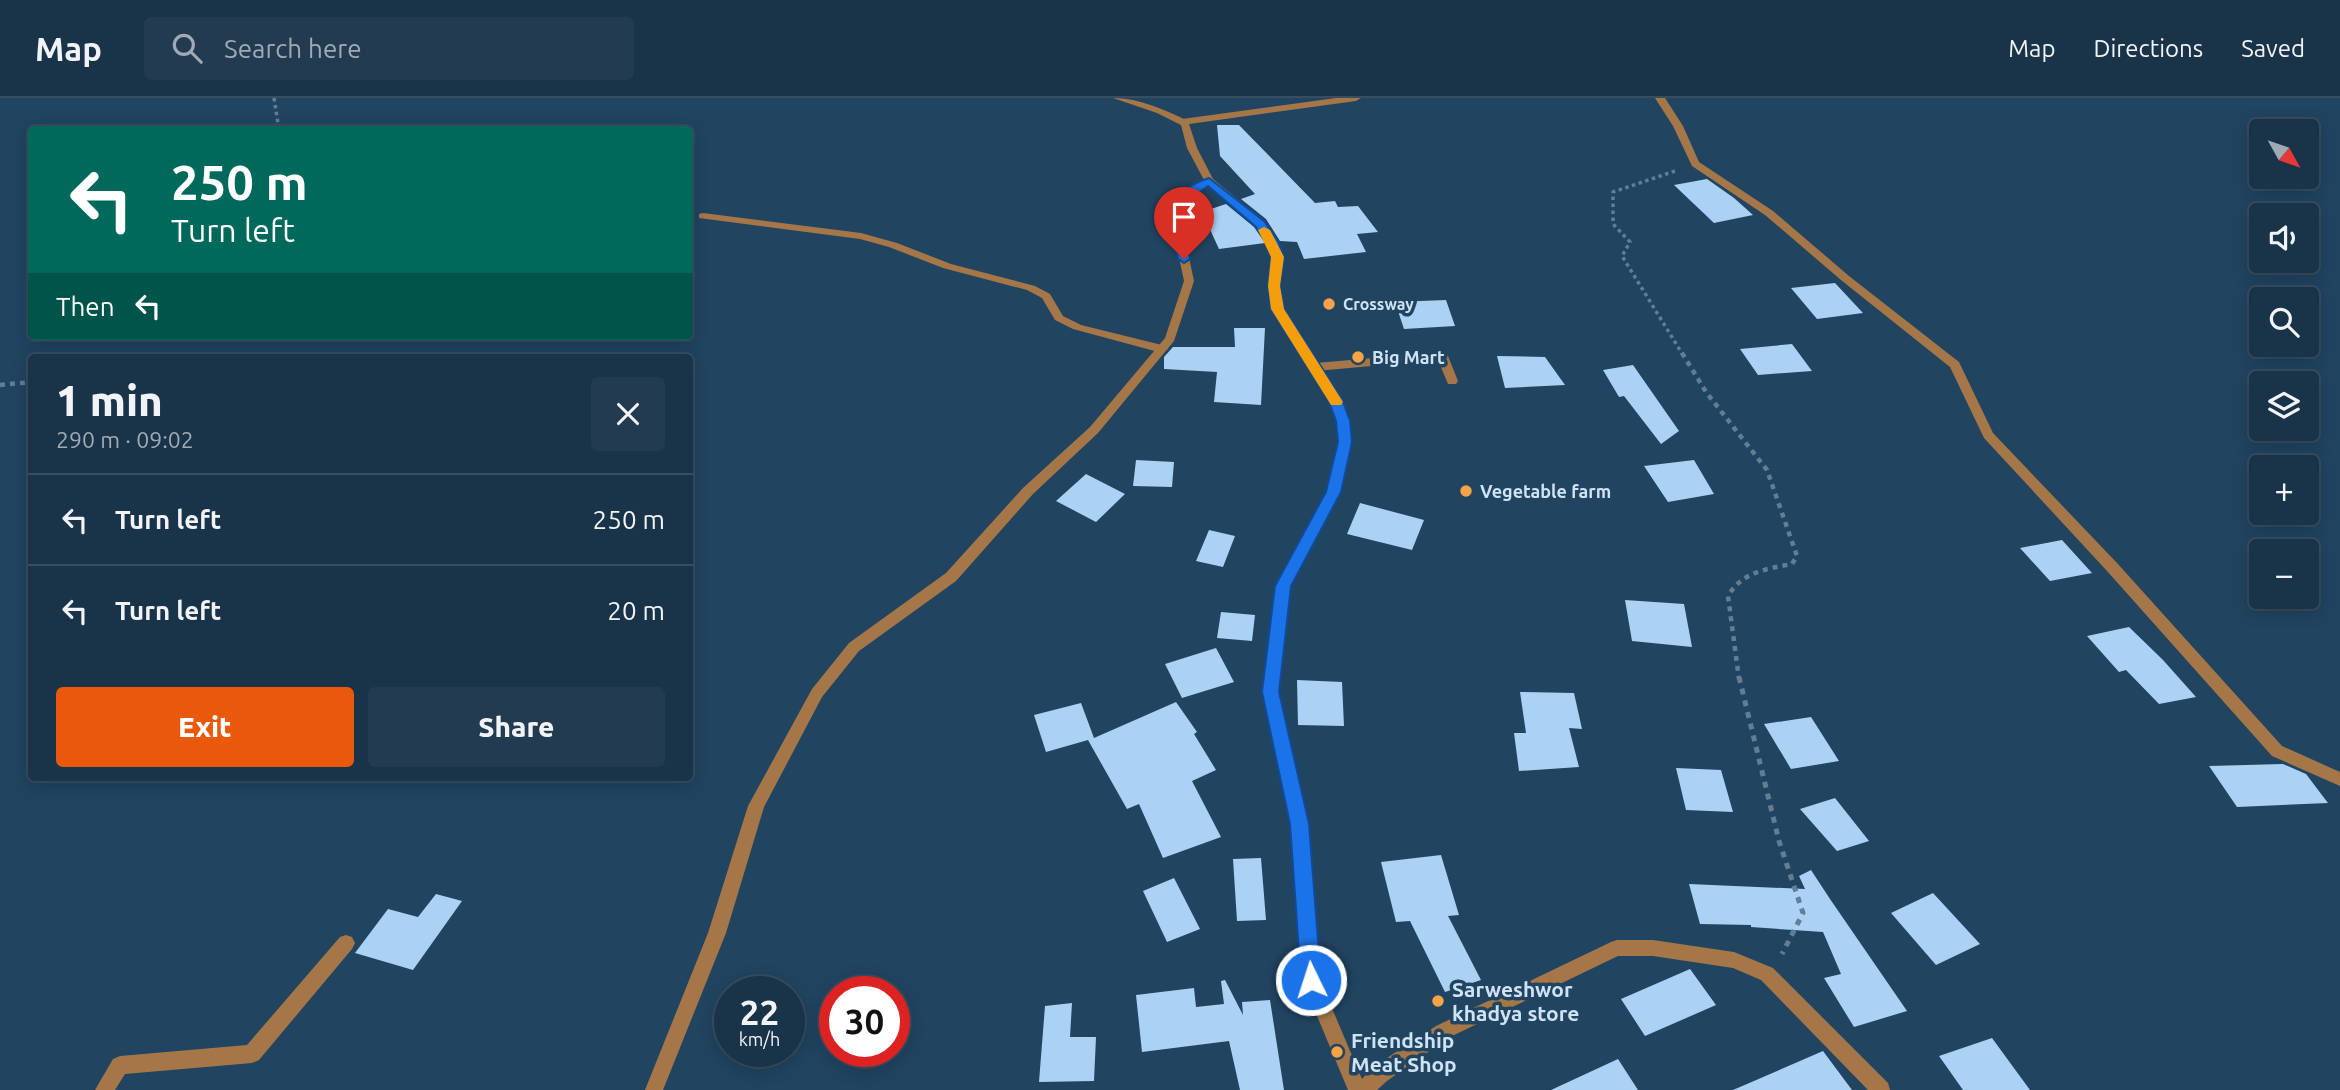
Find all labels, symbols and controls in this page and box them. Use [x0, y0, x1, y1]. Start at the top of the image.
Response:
search box [144, 17, 634, 80]
icon: search [168, 29, 206, 67]
text: Map [35, 30, 102, 67]
text: Search here [224, 34, 362, 63]
text: Map [2008, 35, 2055, 62]
text: Directions [2093, 35, 2203, 62]
text: Saved [2241, 35, 2305, 62]
north arrow [2249, 119, 2319, 189]
map controls [2249, 119, 2319, 609]
icon: left [56, 154, 147, 245]
text: 250 m [171, 154, 308, 209]
pin [1154, 187, 1214, 259]
icon: arrive [1165, 198, 1203, 236]
button: sound [2249, 203, 2319, 273]
text: Turn left [171, 212, 295, 248]
icon: left [129, 287, 167, 325]
button: search [2249, 287, 2319, 357]
text: Then [56, 292, 115, 321]
place label: Crossway [1343, 295, 1414, 313]
marker: Crossway [1321, 296, 1337, 312]
place label: Big Mart [1372, 347, 1445, 367]
marker: Big Mart [1350, 349, 1366, 365]
button: layers [2249, 371, 2319, 441]
text: 1 min [56, 377, 163, 424]
button: close [591, 377, 665, 451]
text: 290 m · 09:02 [56, 427, 194, 452]
button: + [2249, 455, 2319, 525]
place label: Vegetable farm [1480, 481, 1611, 501]
marker: Vegetable farm [1458, 483, 1474, 499]
icon: left [56, 501, 94, 539]
text: Turn left [115, 505, 221, 534]
text: 250 m [593, 505, 665, 534]
button: − [2249, 539, 2319, 609]
icon: left [56, 592, 94, 630]
text: Turn left [115, 596, 221, 625]
text: 20 m [607, 596, 665, 625]
button: Exit [56, 687, 354, 767]
button: Share [368, 687, 665, 767]
position arrow [1274, 943, 1348, 1017]
speed limit sign: 30 [819, 976, 910, 1067]
place label: Sarweshwor khadya store [1452, 977, 1579, 1025]
text: 22 [740, 992, 779, 1032]
marker: Sarweshwor khadya store [1430, 993, 1446, 1009]
place label: Friendship Meat Shop [1351, 1028, 1457, 1076]
text: km/h [739, 1029, 780, 1049]
marker: Friendship Meat Shop [1329, 1044, 1345, 1060]

